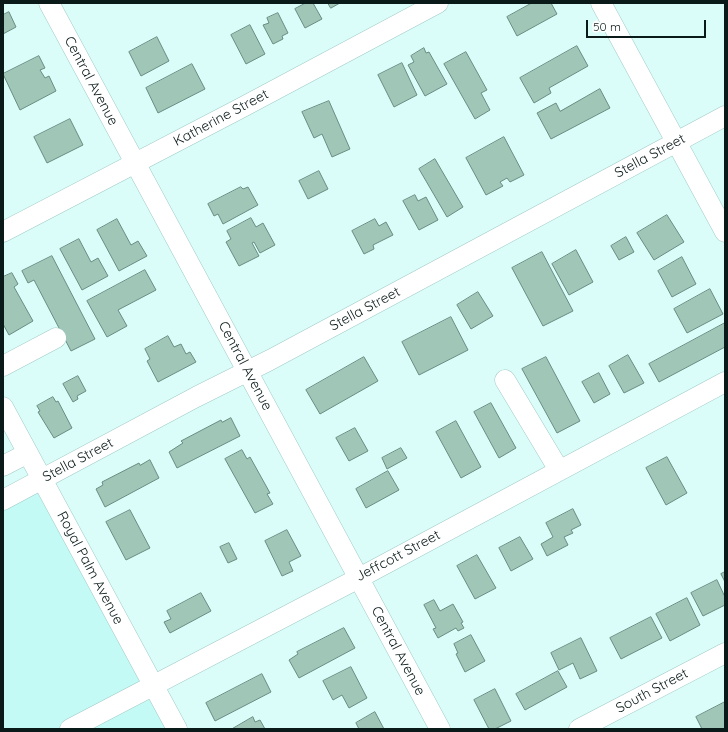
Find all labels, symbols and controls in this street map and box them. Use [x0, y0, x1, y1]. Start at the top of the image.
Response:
scale bar [588, 12, 708, 38]
text: 50 m [593, 19, 621, 34]
street label: Central Avenue [60, 34, 122, 128]
street label: Katherine Street [171, 86, 271, 150]
street label: Stella Street [612, 130, 688, 182]
street label: Stella Street [327, 283, 403, 335]
street label: Central Avenue [214, 319, 276, 413]
street label: Stella Street [40, 434, 116, 486]
street label: Royal Palm Avenue [53, 509, 127, 627]
street label: Jeffcott Street [353, 527, 443, 585]
street label: Central Avenue [367, 604, 429, 698]
street label: South Street [613, 665, 691, 717]

